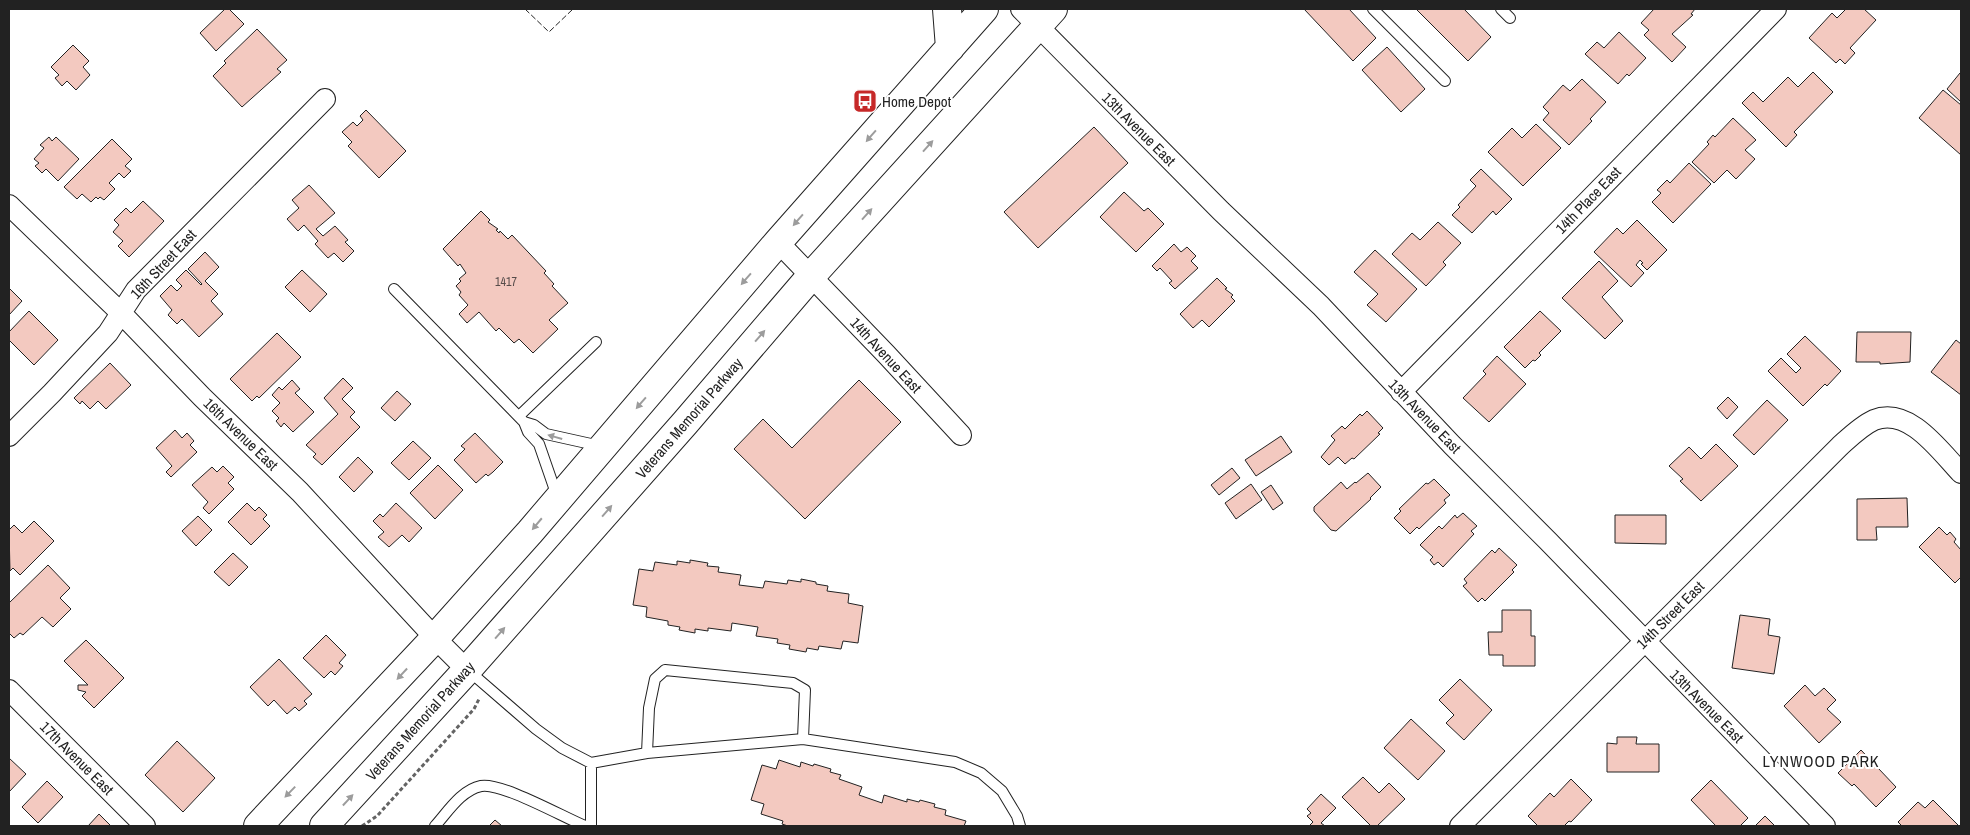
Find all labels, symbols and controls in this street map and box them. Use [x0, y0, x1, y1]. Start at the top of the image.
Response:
bus stop icon: Home Depot [852, 88, 878, 114]
street label: 13th Avenue East [1098, 88, 1181, 171]
place label: Home Depot [882, 91, 952, 112]
one-way arrow [866, 130, 877, 143]
one-way arrow [922, 141, 934, 153]
street label: 14th Place East [1551, 161, 1626, 238]
one-way arrow [861, 208, 873, 220]
one-way arrow [792, 213, 804, 225]
street label: 16th Street East [125, 224, 201, 303]
one-way arrow [741, 273, 752, 286]
house number: 1417 [495, 274, 517, 290]
street label: 14th Avenue East [846, 313, 927, 398]
one-way arrow [754, 330, 765, 342]
street label: Veterans Memorial Parkway [631, 352, 748, 483]
street label: 13th Avenue East [1384, 374, 1466, 458]
street label: 16th Avenue East [199, 393, 283, 475]
one-way arrow [635, 396, 646, 409]
one-way arrow [548, 433, 563, 441]
one-way arrow [602, 505, 613, 518]
one-way arrow [531, 517, 542, 530]
street label: 14th Street East [1631, 576, 1709, 654]
one-way arrow [494, 627, 505, 640]
street label: Veterans Memorial Parkway [361, 656, 480, 785]
street label: 13th Avenue East [1666, 665, 1749, 748]
one-way arrow [396, 667, 408, 679]
street label: 17th Avenue East [36, 717, 119, 800]
district label: LYNWOOD PARK [1762, 750, 1880, 772]
one-way arrow [285, 786, 297, 798]
one-way arrow [342, 795, 354, 807]

